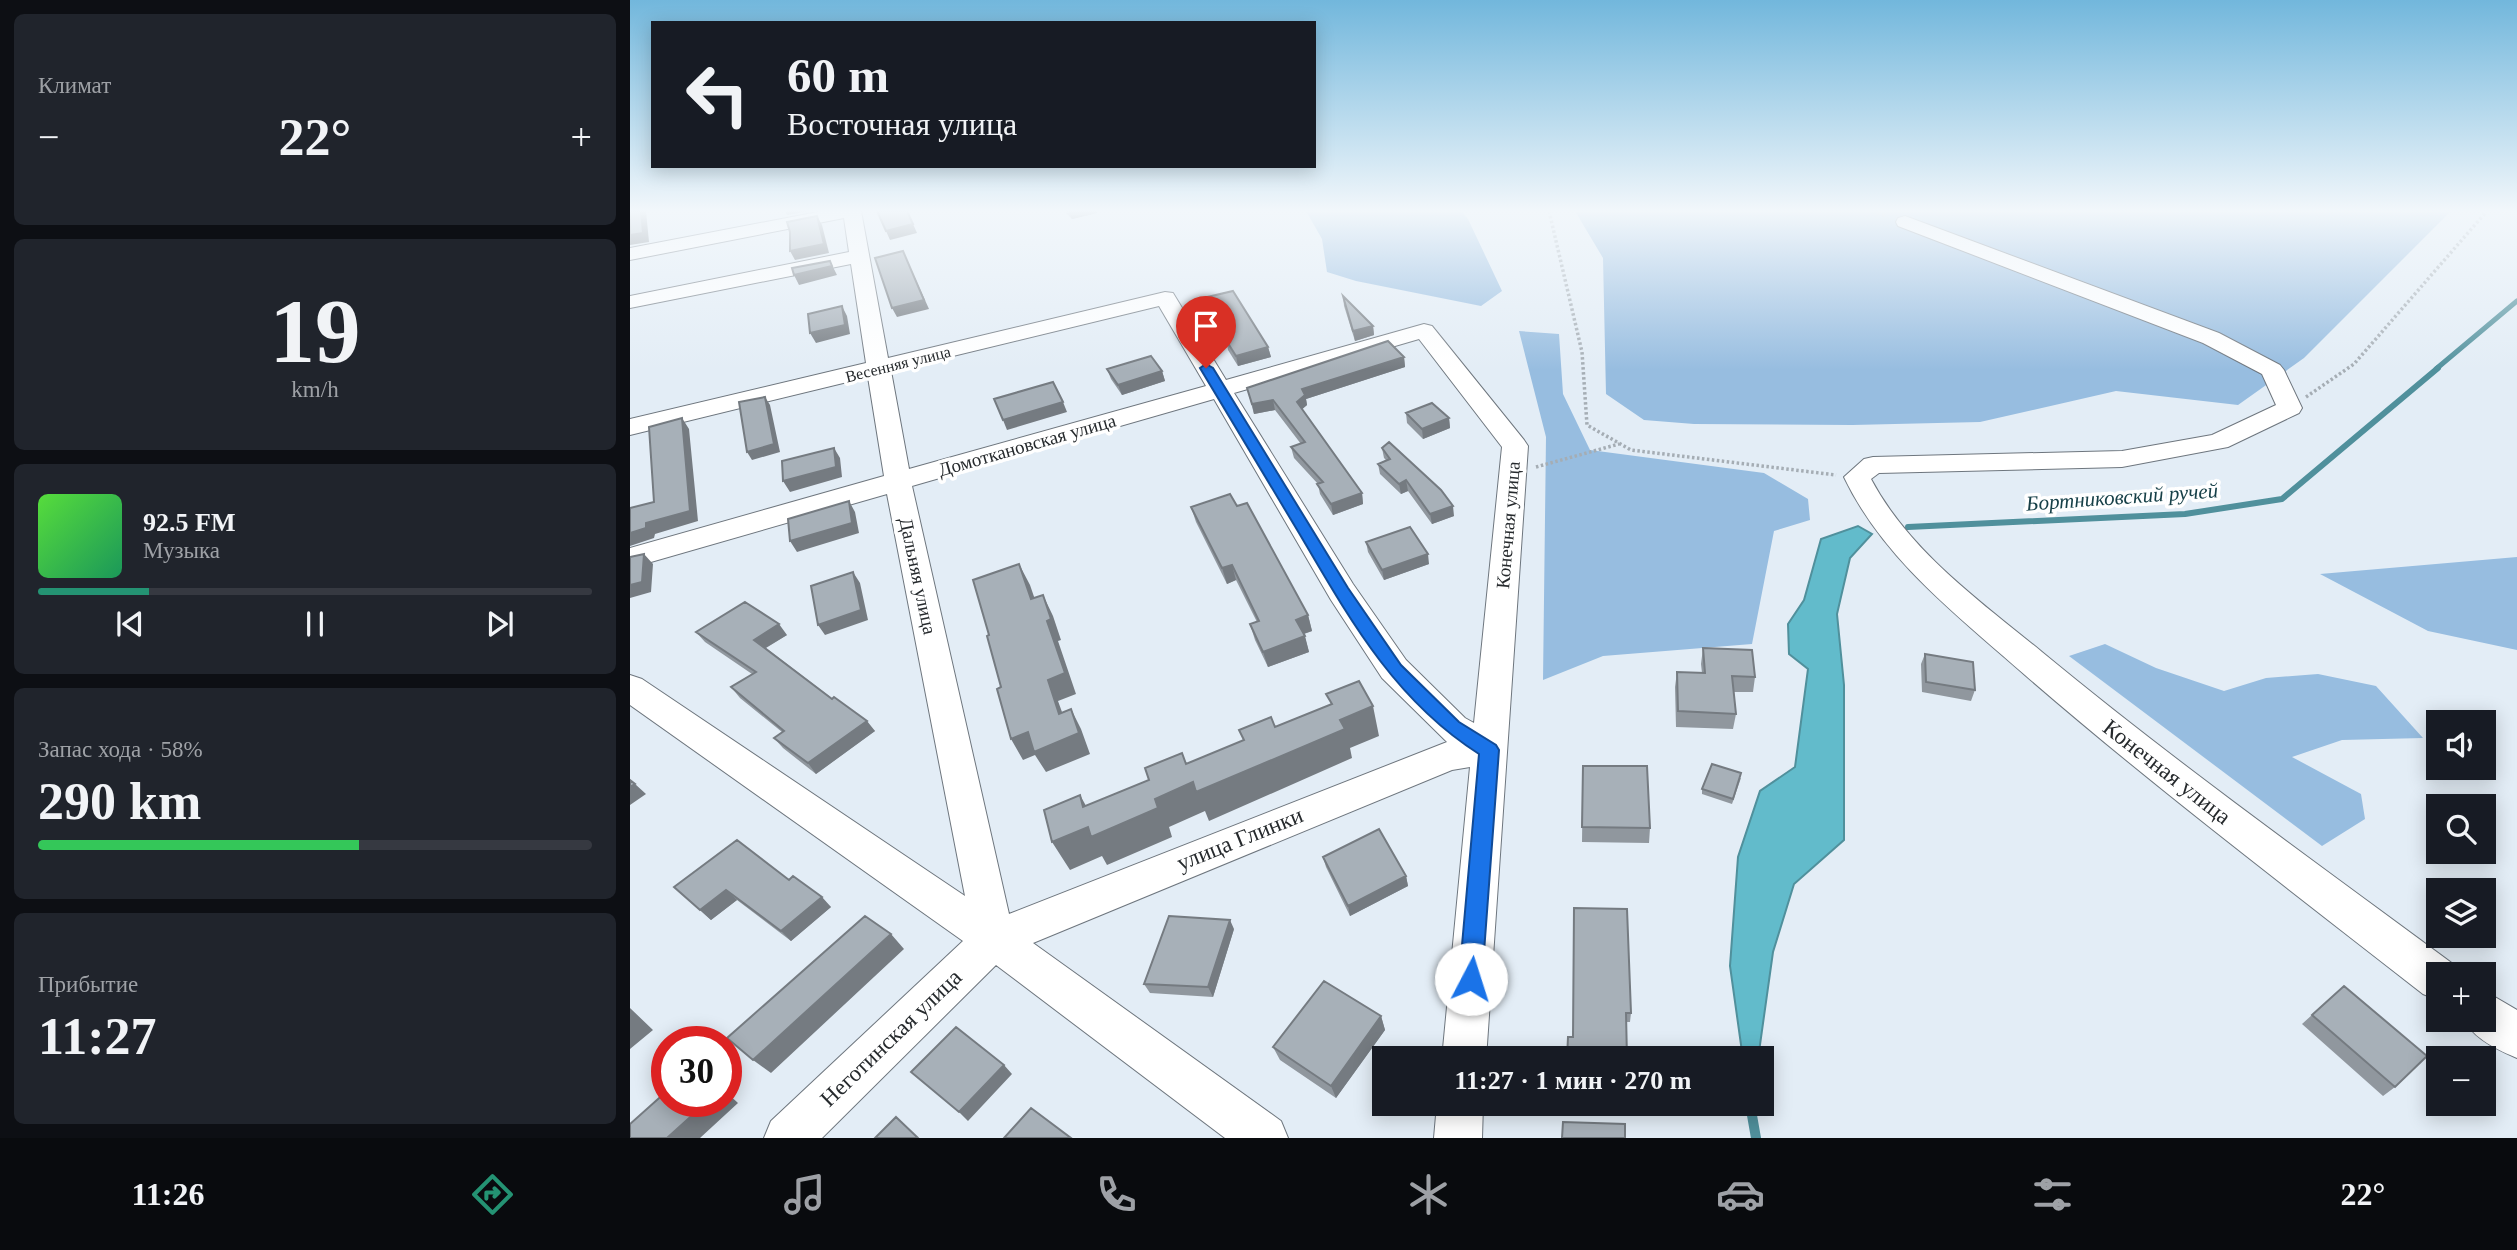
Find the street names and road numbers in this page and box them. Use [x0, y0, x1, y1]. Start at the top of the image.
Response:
street label: Весенняя улица [844, 343, 953, 386]
street label: Домоткановская улица [936, 409, 1119, 480]
street label: Конечная улица [1492, 460, 1524, 590]
street label: Дальняя улица [895, 516, 941, 637]
street label: Конечная улица [2098, 714, 2236, 830]
street label: улица Глинки [1173, 802, 1307, 876]
street label: Неготинская улица [815, 964, 967, 1112]

